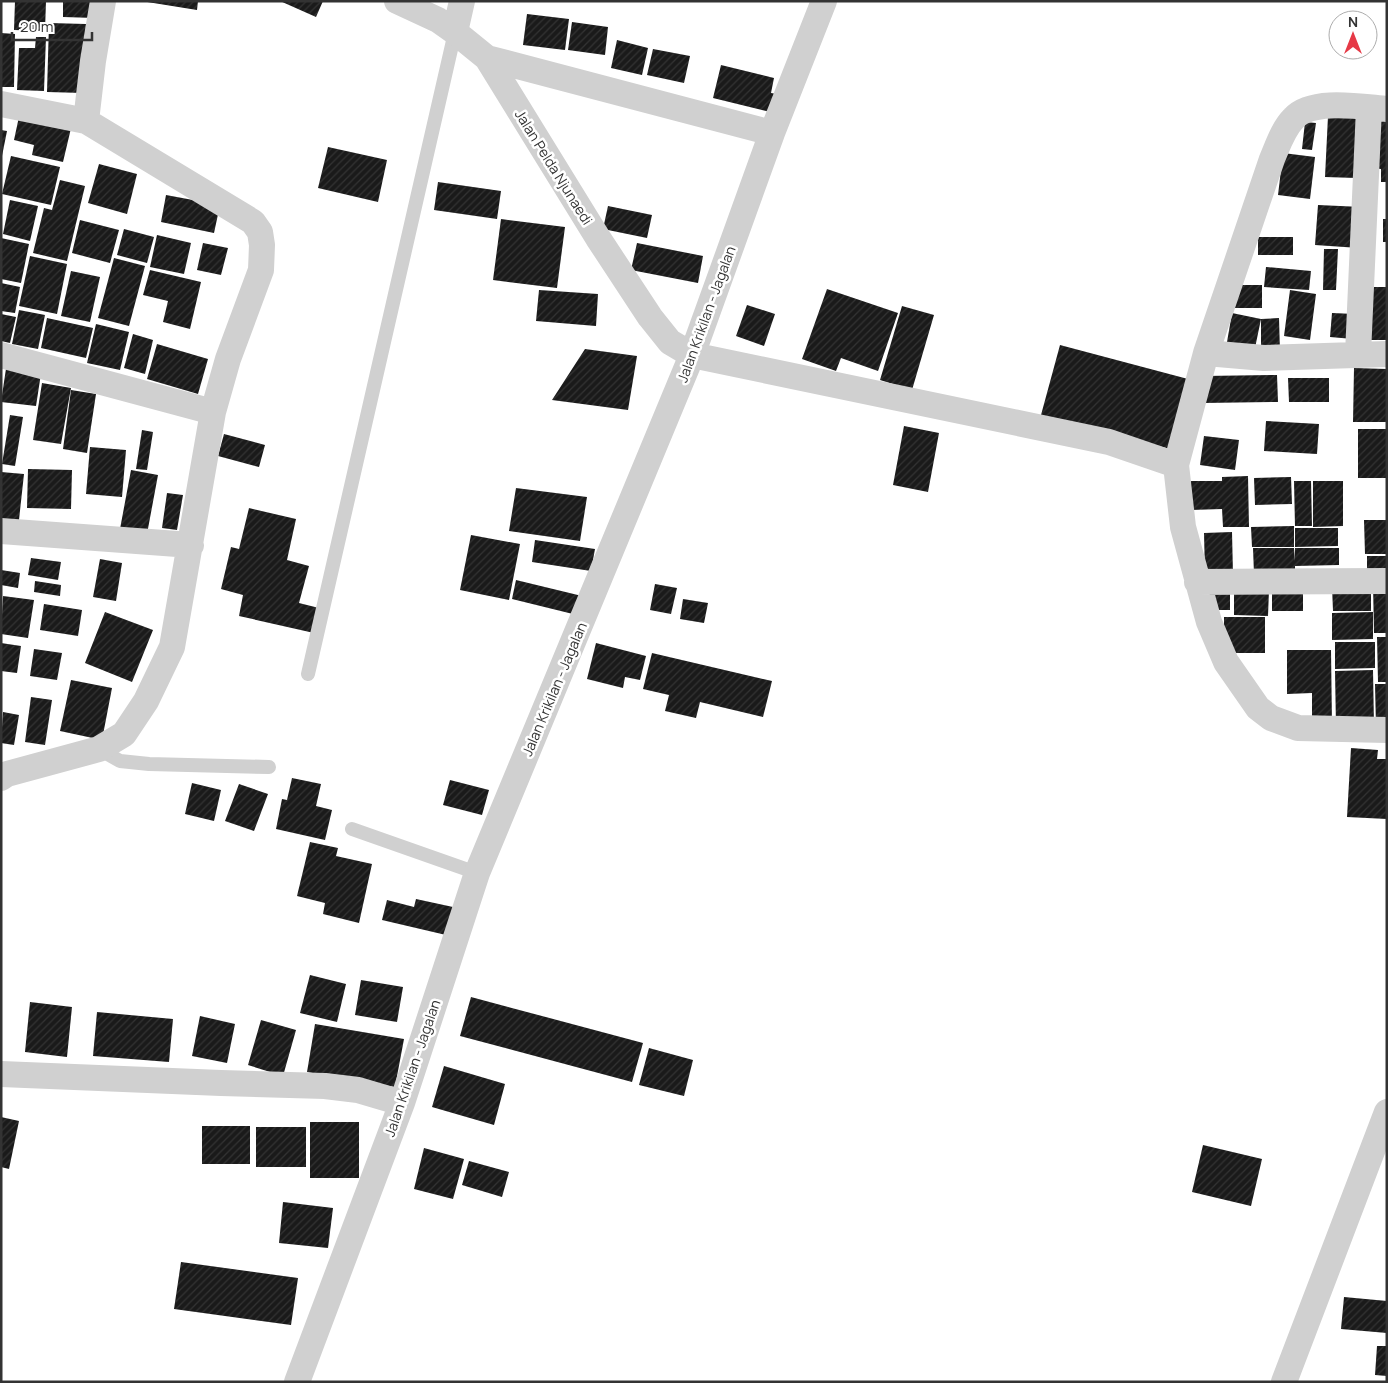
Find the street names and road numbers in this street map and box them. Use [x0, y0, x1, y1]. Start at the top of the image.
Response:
street label: Jalan Pelda Njunaedi [511, 106, 597, 228]
street label: Jalan Krikilan - Jagalan [672, 243, 740, 385]
street label: Jalan Krikilan - Jagalan [517, 619, 591, 759]
street label: Jalan Krikilan - Jagalan [380, 997, 444, 1139]

